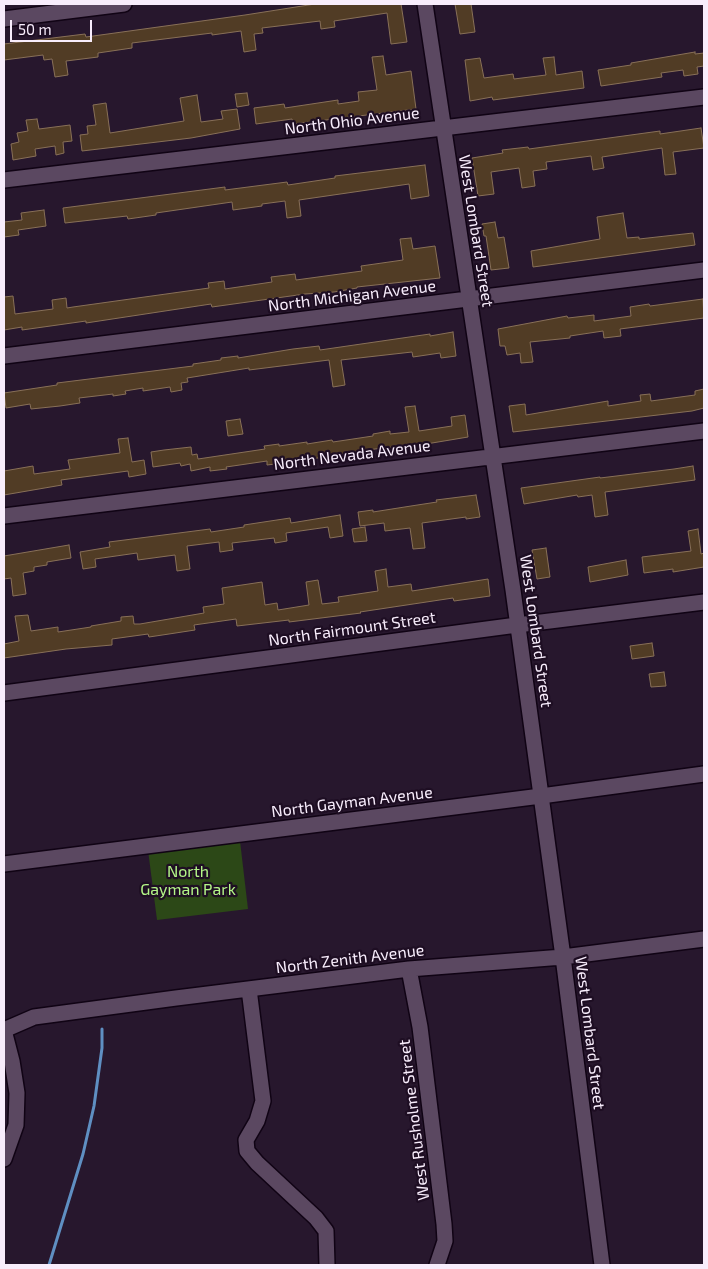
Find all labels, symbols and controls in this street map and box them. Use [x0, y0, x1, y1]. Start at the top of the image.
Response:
scale bar [12, 10, 95, 42]
text: 50 m [18, 20, 52, 38]
street label: North Ohio Avenue [283, 103, 421, 139]
street label: West Lombard Street [454, 153, 498, 309]
street label: North Michigan Avenue [267, 276, 437, 316]
street label: North Nevada Avenue [272, 436, 432, 474]
street label: West Lombard Street [516, 553, 556, 709]
street label: North Fairmount Street [267, 608, 437, 650]
street label: North Gayman Avenue [270, 783, 434, 821]
park label: North Gayman Park [140, 862, 236, 900]
street label: North Zenith Avenue [275, 940, 425, 978]
street label: West Lombard Street [571, 955, 609, 1111]
street label: West Rusholme Street [395, 1038, 433, 1202]

